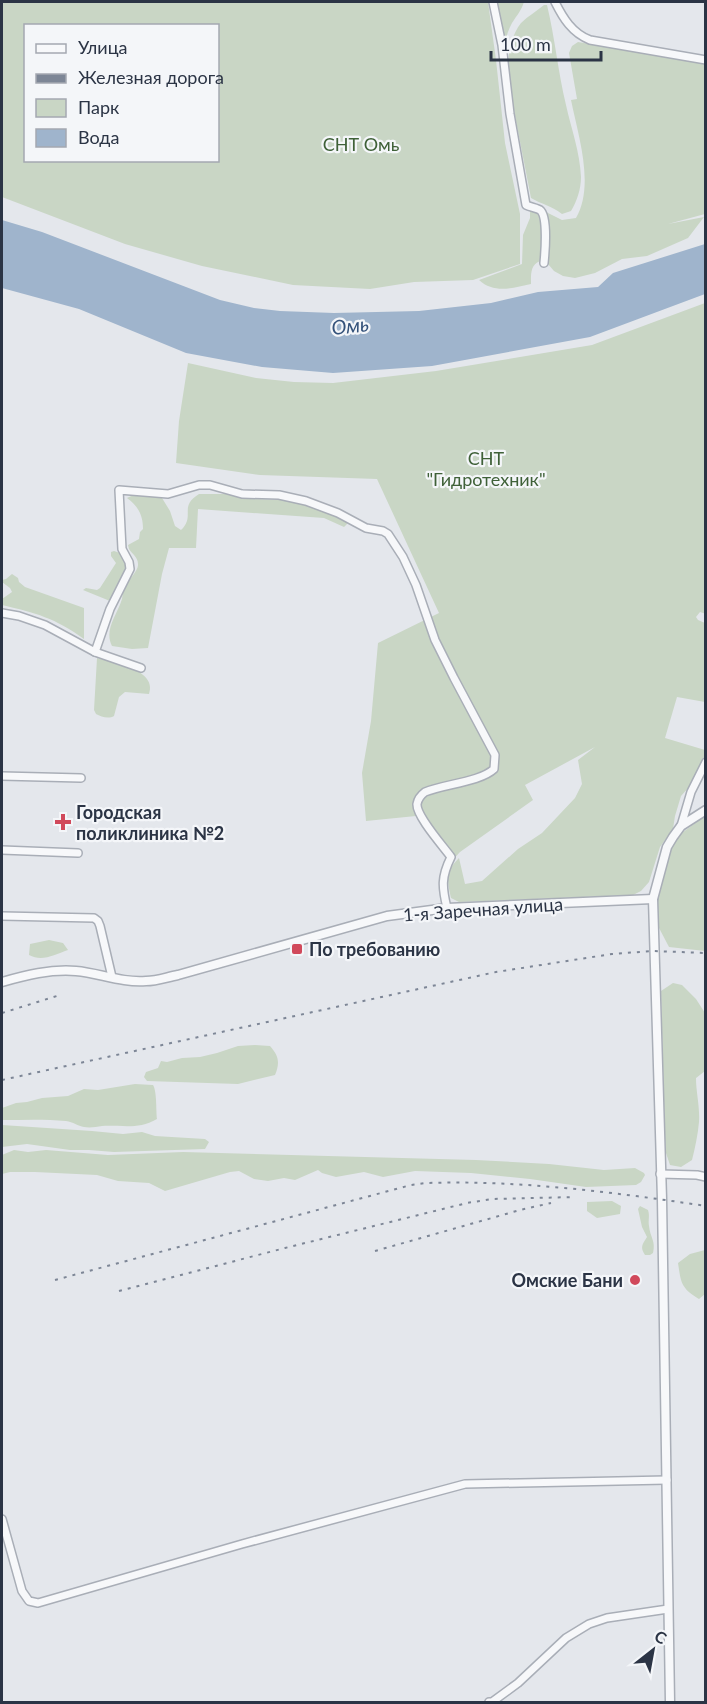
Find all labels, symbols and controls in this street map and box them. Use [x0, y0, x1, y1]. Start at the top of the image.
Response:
legend [24, 24, 219, 162]
scale bar [491, 24, 600, 62]
text: 100 m [500, 33, 551, 55]
text: Улица [78, 36, 128, 58]
text: Железная дорога [78, 66, 224, 88]
text: Парк [78, 96, 120, 118]
text: Вода [78, 126, 119, 148]
park label: СНТ Омь [323, 133, 400, 155]
water label: Омь [330, 311, 370, 339]
park label: СНТ "Гидротехник" [426, 447, 546, 490]
place label: Городская поликлиника №2 [76, 801, 224, 844]
marker: Городская поликлиника №2 [54, 813, 72, 831]
street label: 1-я Заречная улица [402, 892, 564, 926]
place label: По требованию [309, 938, 440, 960]
marker: По требованию [290, 942, 304, 956]
place label: Омские Бани [512, 1269, 623, 1291]
marker: Омские Бани [628, 1273, 642, 1287]
north arrow [623, 1620, 683, 1680]
text: С [652, 1626, 671, 1648]

